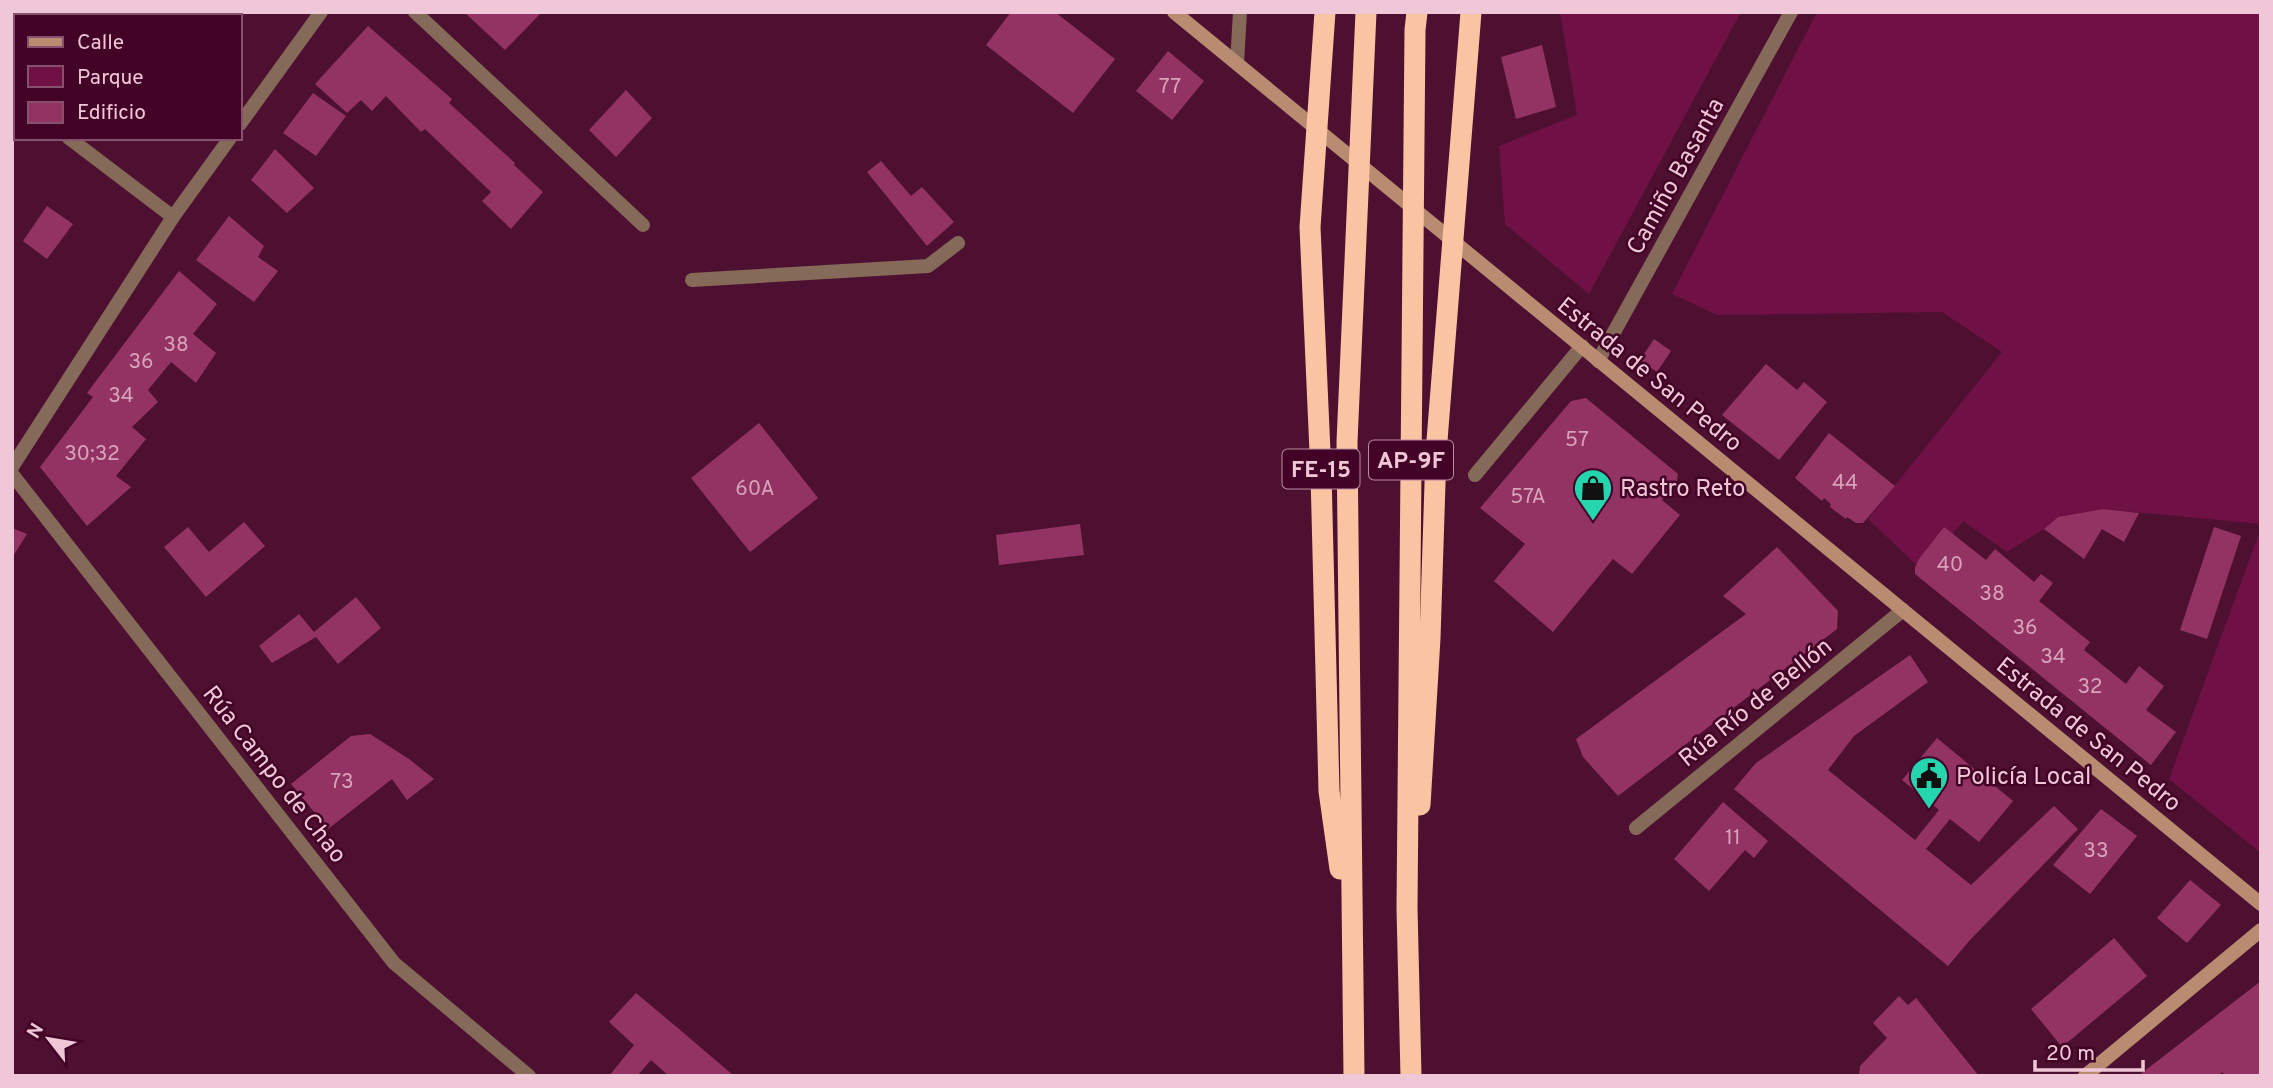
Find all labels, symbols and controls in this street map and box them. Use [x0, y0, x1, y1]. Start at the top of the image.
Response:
legend [14, 14, 242, 140]
text: Calle [77, 30, 124, 57]
text: Parque [77, 65, 144, 92]
house number: 77 [1159, 74, 1181, 101]
street label: Camiño Basanta [1621, 93, 1732, 261]
text: Edificio [77, 100, 146, 127]
street label: Estrada de San Pedro [1550, 292, 1747, 459]
house number: 38 [163, 332, 189, 359]
house number: 36 [128, 349, 154, 376]
house number: 34 [108, 383, 134, 410]
house number: 57 [1565, 427, 1589, 454]
road number: AP-9F [1369, 440, 1453, 480]
house number: 30;32 [64, 441, 120, 468]
road number: FE-15 [1282, 449, 1360, 489]
shop icon: Rastro Reto [1572, 467, 1614, 522]
house number: 44 [1832, 470, 1858, 497]
place label: Rastro Reto [1620, 475, 1746, 505]
house number: 60A [735, 476, 775, 503]
house number: 57A [1510, 484, 1546, 511]
house number: 40 [1937, 552, 1963, 579]
house number: 38 [1979, 581, 2005, 608]
house number: 36 [2012, 615, 2038, 642]
street label: Rúa Río de Bellón [1673, 632, 1839, 775]
house number: 34 [2040, 644, 2066, 671]
street label: Estrada de San Pedro [1989, 652, 2186, 819]
house number: 32 [2077, 674, 2103, 701]
street label: Rúa Campo de Chao [195, 680, 352, 870]
public building icon: Policía Local [1908, 755, 1950, 810]
place label: Policía Local [1956, 763, 2091, 793]
house number: 73 [330, 769, 354, 796]
house number: 11 [1725, 825, 1741, 852]
house number: 33 [2083, 838, 2109, 865]
north arrow [14, 1004, 84, 1074]
text: N [22, 1019, 50, 1043]
scale bar [2035, 1028, 2144, 1072]
text: 20 m [2046, 1041, 2095, 1068]

